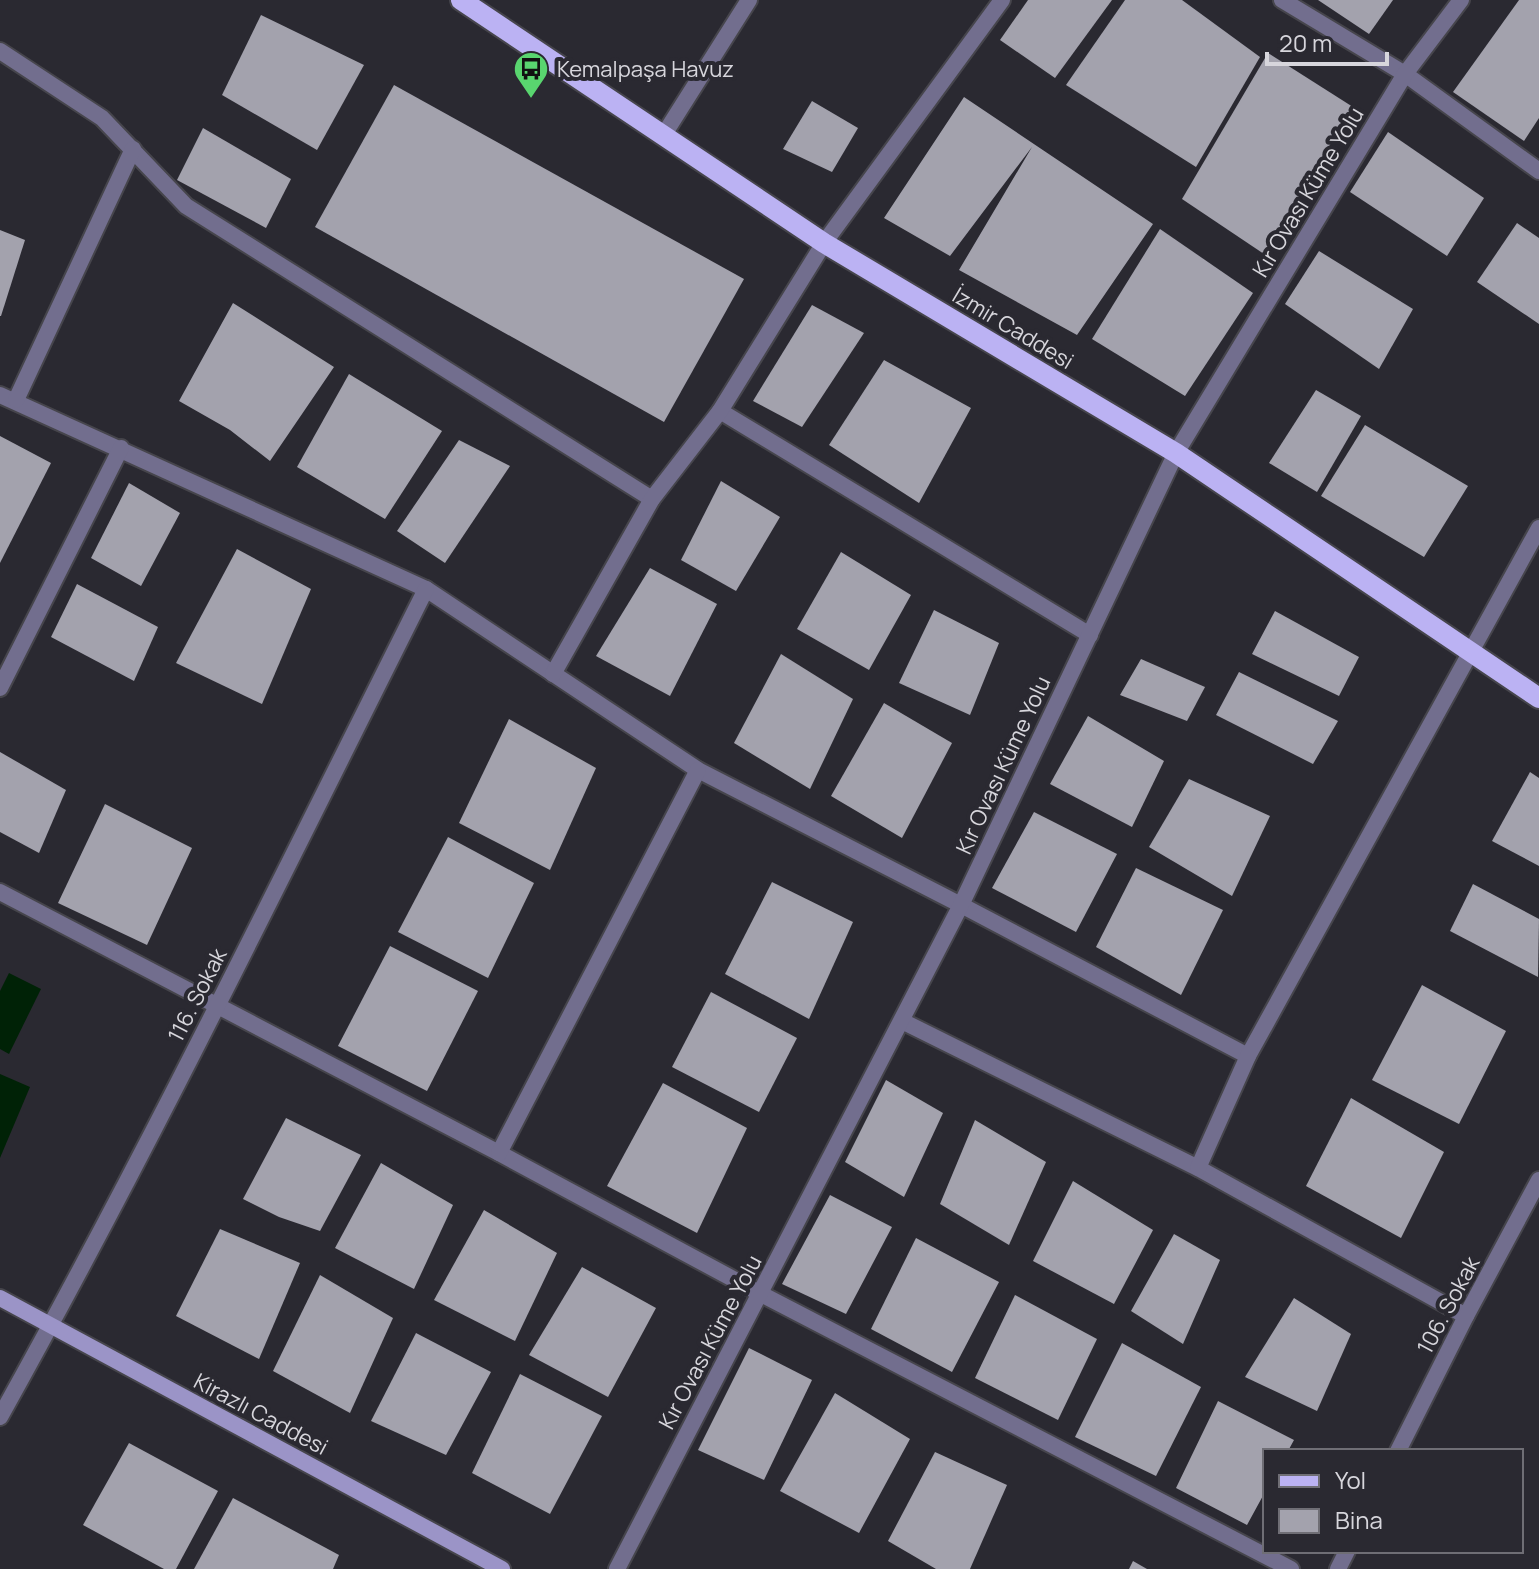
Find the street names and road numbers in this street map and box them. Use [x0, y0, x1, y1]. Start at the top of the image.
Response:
street label: Kır Ovası Küme Yolu [1245, 101, 1371, 283]
street label: İzmir Caddesi [947, 280, 1079, 376]
street label: Kır Ovası Küme Yolu [949, 671, 1057, 859]
street label: 116. Sokak [161, 942, 234, 1047]
street label: Kır Ovası Küme Yolu [651, 1250, 769, 1434]
street label: 106. Sokak [1410, 1250, 1487, 1359]
street label: Kirazlı Caddesi [189, 1366, 333, 1462]

